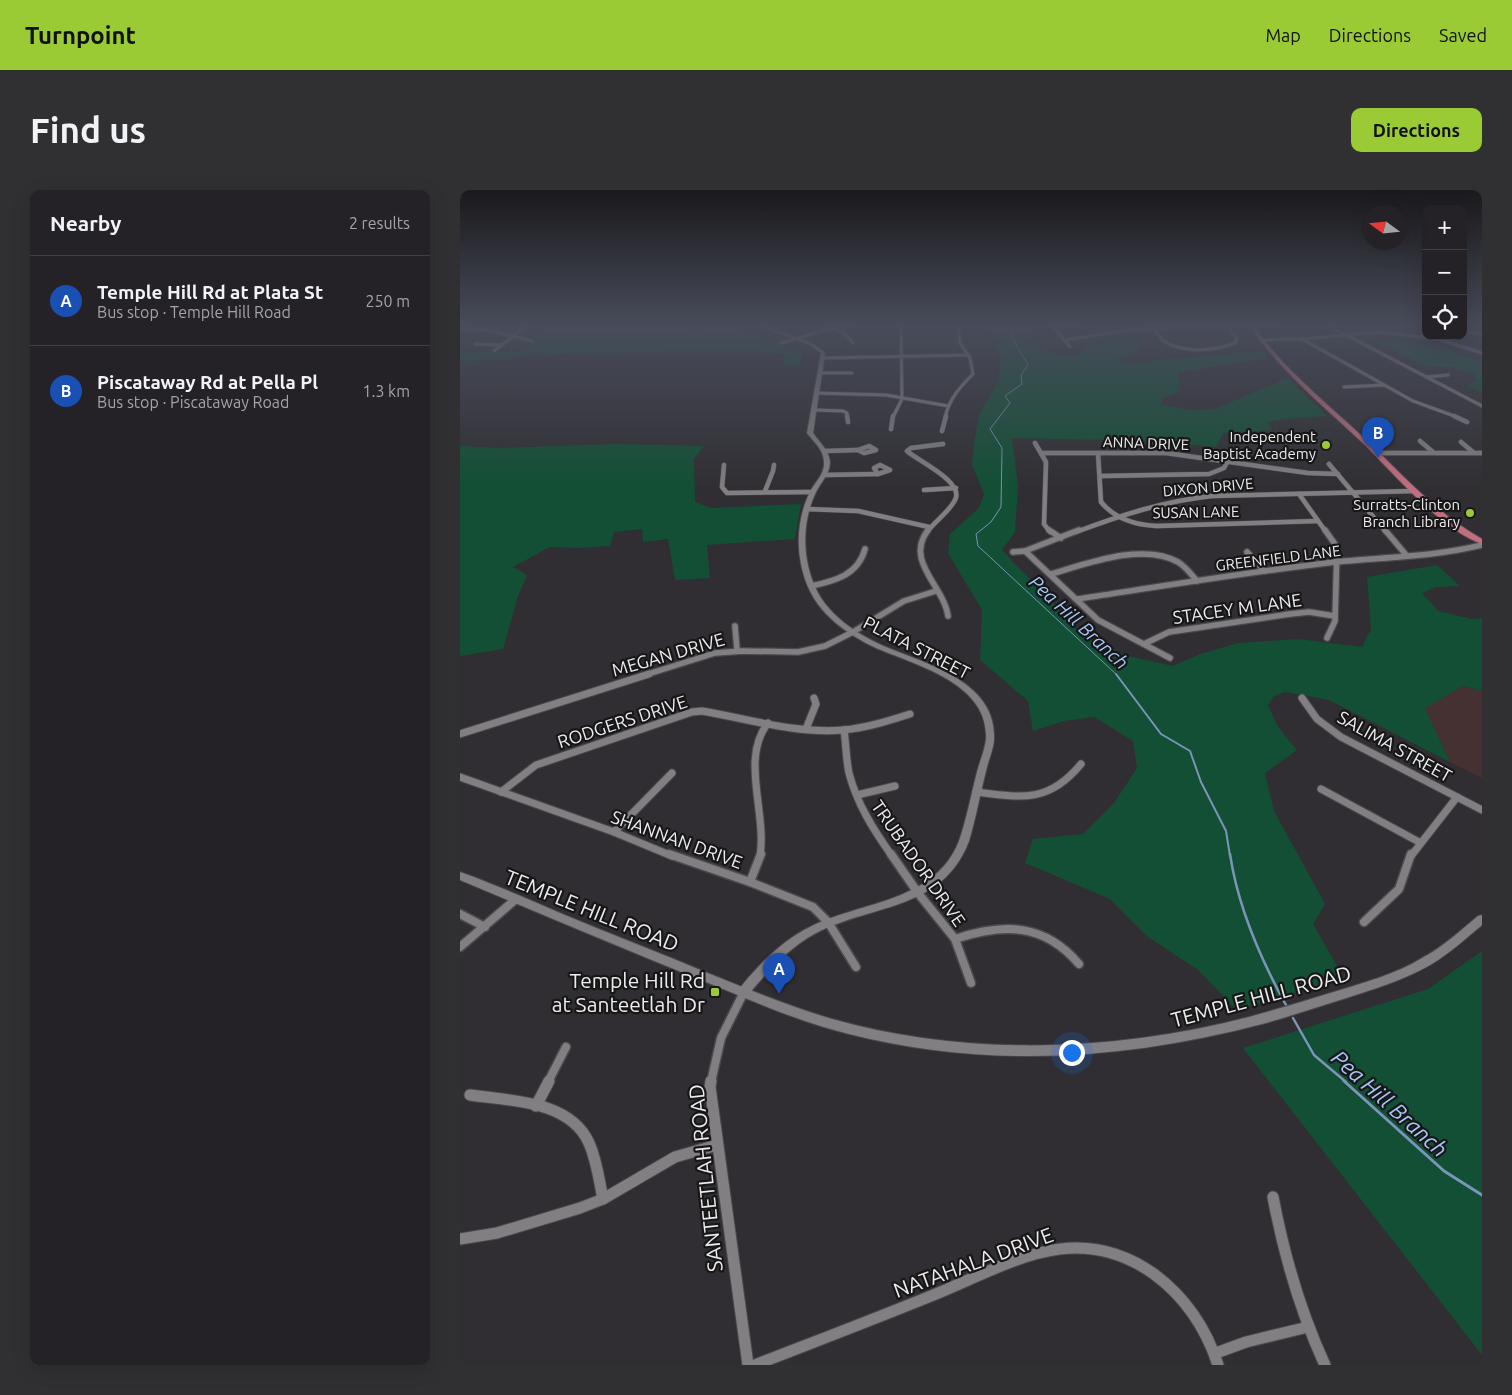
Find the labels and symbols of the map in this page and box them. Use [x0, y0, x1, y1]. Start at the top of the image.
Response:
north arrow [1362, 205, 1407, 250]
pin: B [1362, 417, 1394, 458]
place label: Independent Baptist Academy [1203, 428, 1316, 462]
street label: ANNA DRIVE [1103, 433, 1189, 453]
marker: Independent Baptist Academy [1320, 439, 1332, 451]
street label: DIXON DRIVE [1162, 475, 1254, 499]
place label: Surratts-Clinton Branch Library [1353, 496, 1460, 530]
street label: SUSAN LANE [1152, 503, 1240, 521]
marker: Surratts-Clinton Branch Library [1464, 507, 1476, 519]
street label: GREENFIELD LANE [1215, 542, 1341, 574]
water label: Pea Hill Branch [1025, 571, 1133, 673]
street label: STACEY M LANE [1171, 589, 1303, 627]
street label: PLATA STREET [860, 612, 974, 682]
street label: MEGAN DRIVE [609, 628, 727, 680]
street label: RODGERS DRIVE [555, 691, 689, 751]
street label: SALIMA STREET [1335, 706, 1455, 786]
street label: TRUBADOR DRIVE [868, 796, 970, 930]
street label: SHANNAN DRIVE [609, 806, 745, 872]
street label: TEMPLE HILL ROAD [502, 864, 682, 956]
pin: A [763, 953, 795, 994]
street label: TEMPLE HILL ROAD [1168, 960, 1354, 1032]
place label: Temple Hill Rd at Santeetlah Dr [552, 968, 705, 1016]
marker: Temple Hill Rd at Santeetlah Dr [709, 986, 721, 998]
your location [1059, 1040, 1085, 1066]
water label: Pea Hill Branch [1327, 1044, 1453, 1162]
street label: SANTEETLAH ROAD [683, 1083, 727, 1273]
street label: NATAHALA DRIVE [890, 1222, 1056, 1302]

